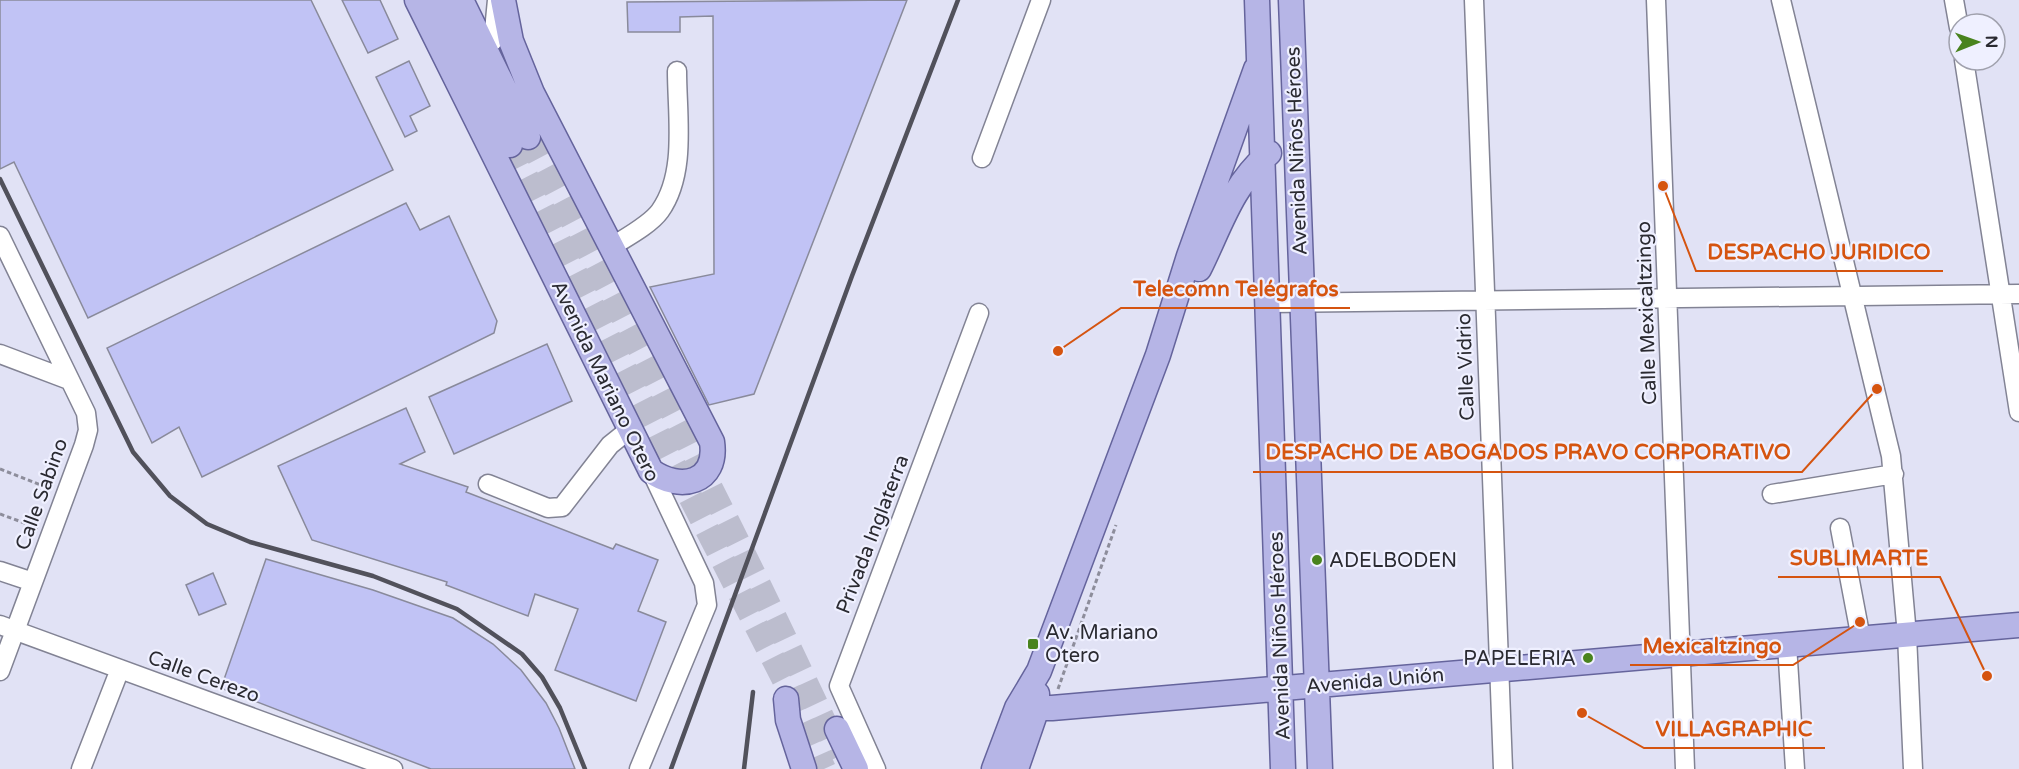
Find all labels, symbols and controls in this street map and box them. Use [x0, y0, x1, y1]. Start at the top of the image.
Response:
north arrow [1947, 12, 2007, 72]
text: N [1981, 35, 2001, 48]
street label: Avenida Niños Héroes [1281, 46, 1313, 256]
street label: Calle Mexicaltzingo [1632, 221, 1662, 405]
callout: DESPACHO JURIDICO [1696, 232, 1943, 271]
text: DESPACHO JURIDICO [1707, 240, 1931, 265]
callout: Telecomn Telégrafos [1121, 269, 1350, 308]
street label: Avenida Mariano Otero [546, 277, 664, 486]
text: Telecomn Telégrafos [1132, 277, 1339, 302]
street label: Calle Vidrio [1452, 313, 1480, 421]
callout: DESPACHO DE ABOGADOS PRAVO CORPORATIVO [1253, 433, 1802, 472]
street label: Calle Sabino [11, 435, 73, 553]
text: DESPACHO DE ABOGADOS PRAVO CORPORATIVO [1265, 440, 1791, 465]
street label: Privada Inglaterra [832, 451, 914, 617]
street label: Avenida Niños Héroes [1264, 531, 1296, 741]
callout: SUBLIMARTE [1778, 538, 1940, 577]
text: SUBLIMARTE [1790, 546, 1928, 571]
place label: ADELBODEN [1329, 549, 1457, 573]
marker: ADELBODEN [1310, 553, 1324, 567]
place label: Av. Mariano Otero [1045, 621, 1158, 668]
callout: Mexicaltzingo [1630, 626, 1793, 665]
text: Mexicaltzingo [1642, 634, 1782, 659]
marker: Av. Mariano Otero [1026, 637, 1040, 651]
street label: Calle Cerezo [144, 646, 263, 708]
place label: PAPELERIA [1463, 647, 1576, 671]
marker: PAPELERIA [1581, 651, 1595, 665]
street label: Avenida Unión [1305, 663, 1445, 699]
callout: VILLAGRAPHIC [1644, 709, 1825, 748]
text: VILLAGRAPHIC [1656, 717, 1813, 742]

